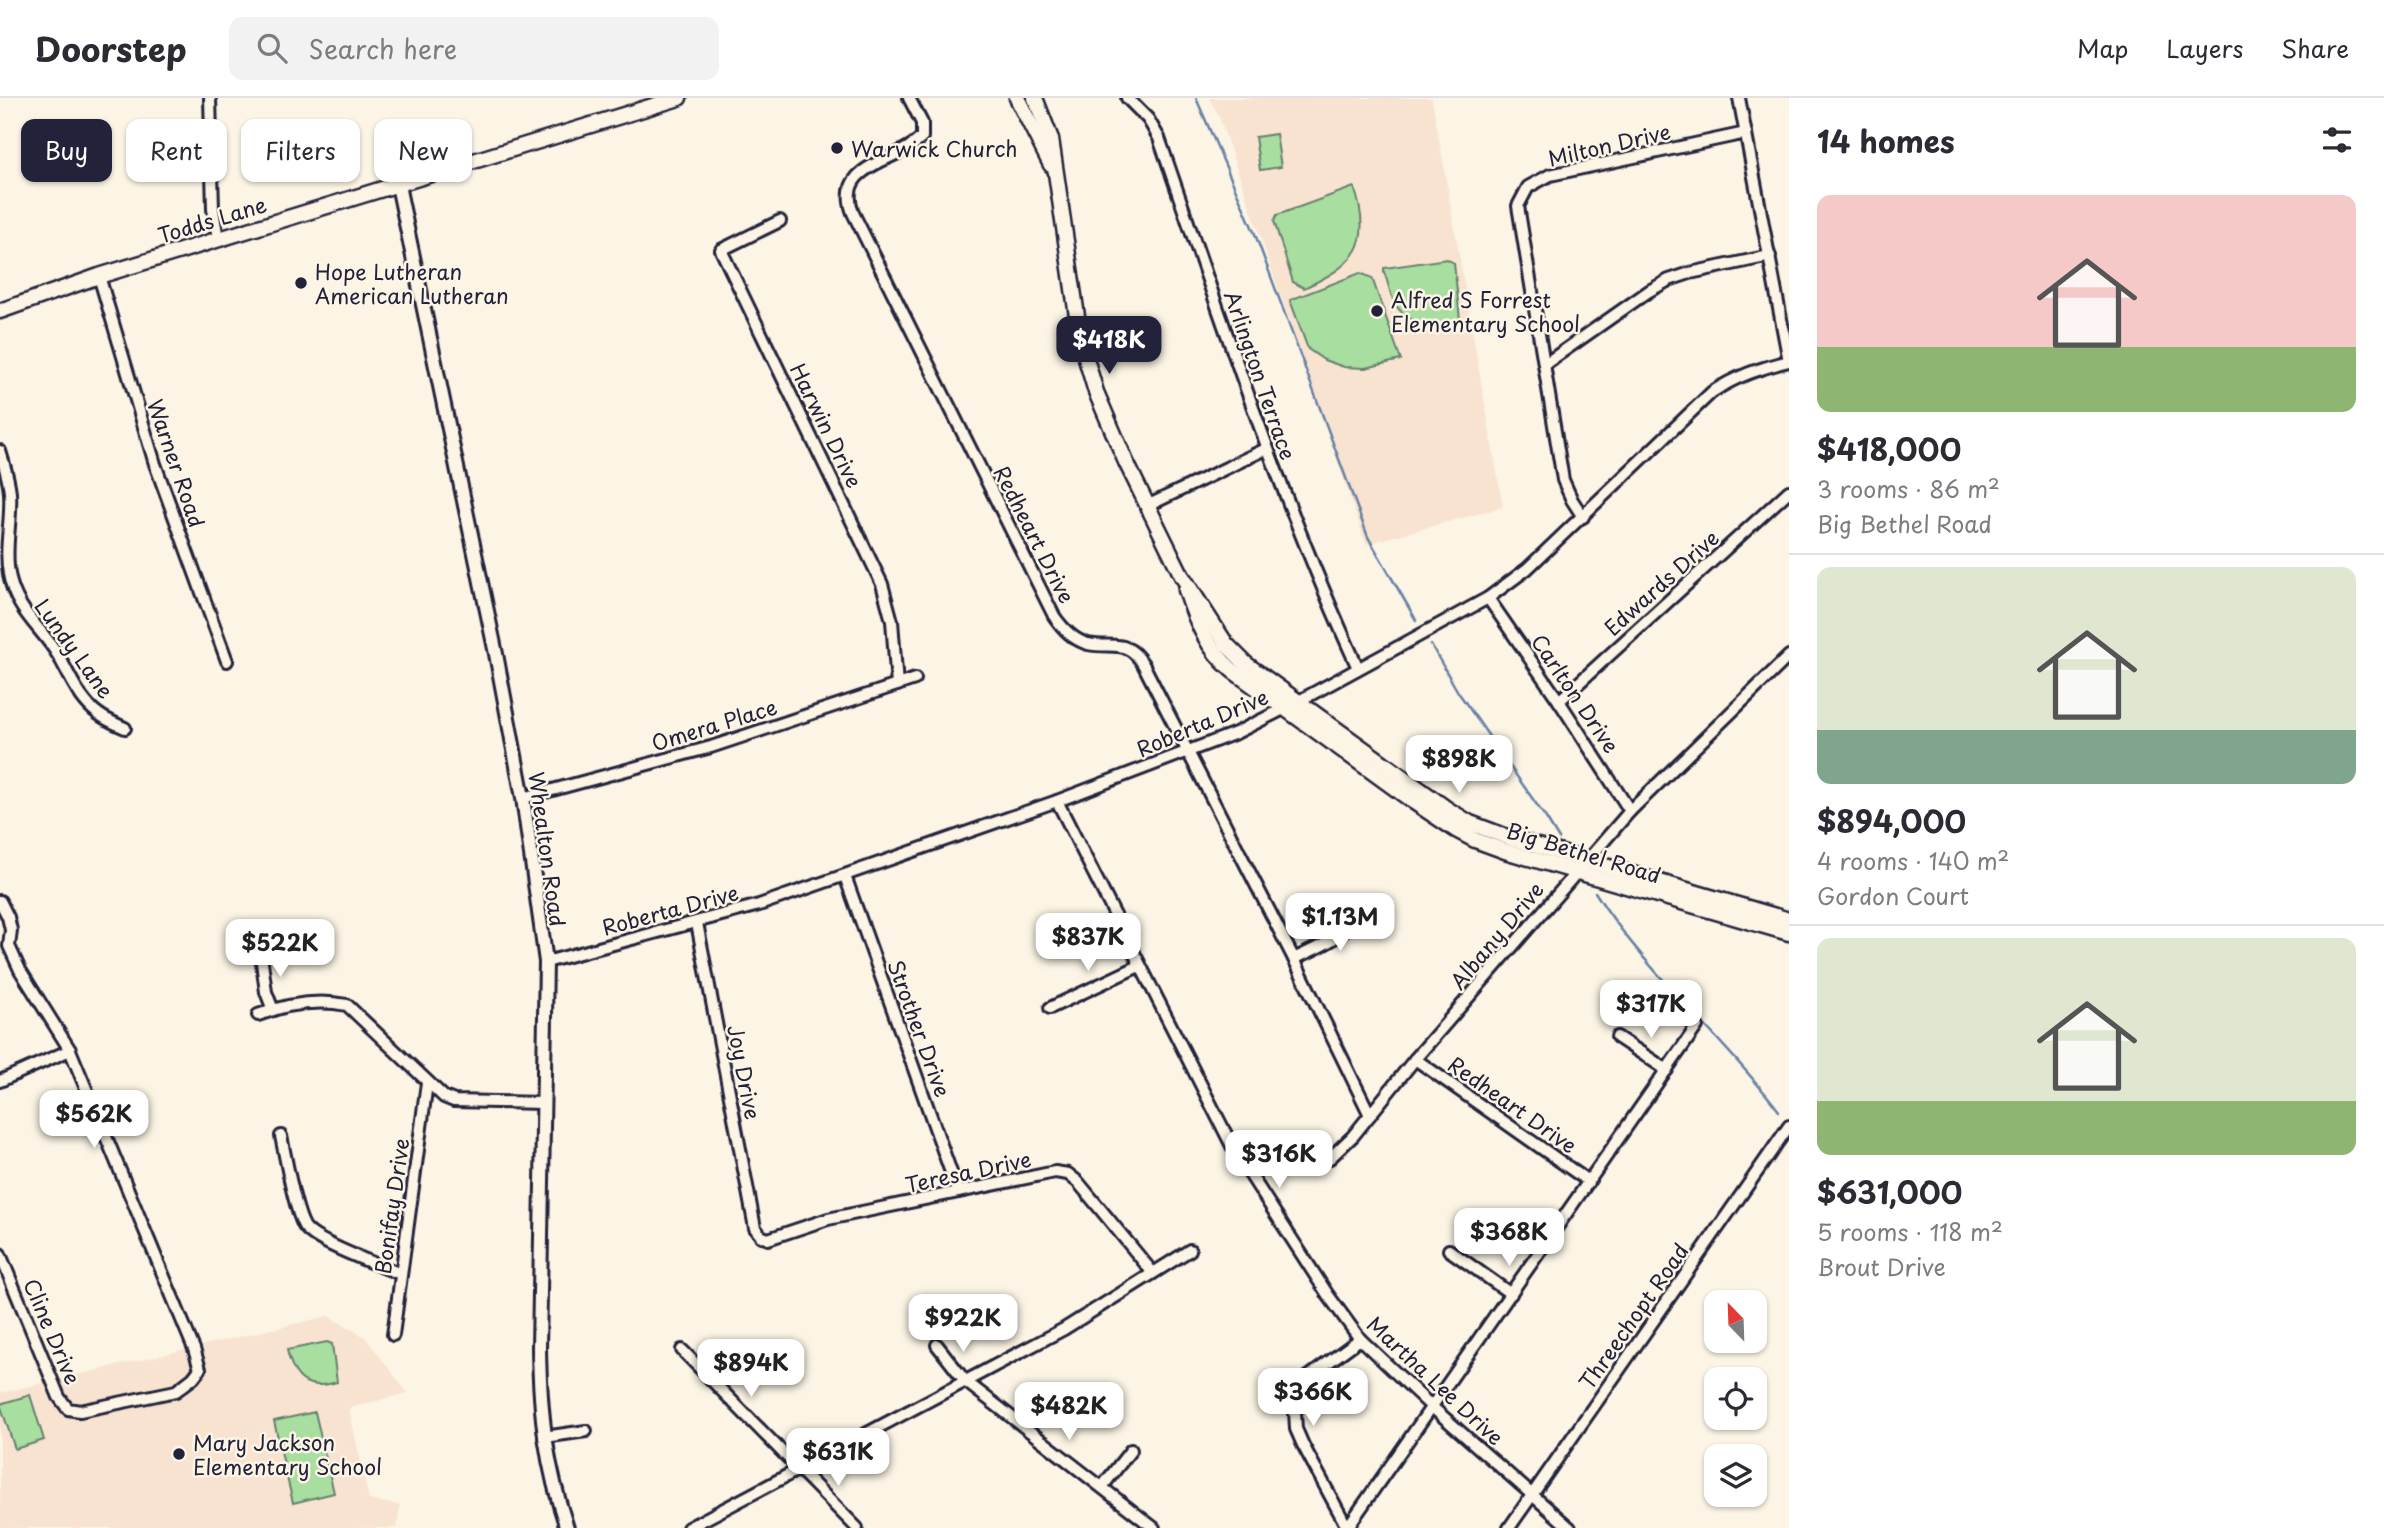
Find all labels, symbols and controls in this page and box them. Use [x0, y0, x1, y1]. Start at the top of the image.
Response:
search box [229, 17, 719, 80]
text: Doorstep [35, 23, 187, 73]
icon: search [253, 29, 291, 67]
text: Search here [309, 29, 457, 68]
text: Map [2077, 30, 2128, 66]
text: Layers [2166, 30, 2243, 66]
text: Share [2281, 30, 2349, 66]
street label: Milton Drive [1545, 114, 1673, 174]
text: 14 homes [1817, 118, 1955, 163]
chip: Buy [21, 119, 112, 182]
chip: Rent [126, 119, 227, 182]
chip: Filters [241, 119, 360, 182]
chip: New [374, 119, 472, 182]
icon: filters [2318, 121, 2356, 159]
place label: Warwick Church [851, 132, 1017, 164]
marker: Warwick Church [829, 140, 845, 156]
street label: Todds Lane [154, 187, 270, 251]
icon: home [2024, 240, 2150, 366]
place label: Hope Lutheran American Lutheran [315, 255, 509, 311]
marker: Hope Lutheran American Lutheran [293, 275, 309, 291]
place label: Alfred S Forrest Elementary School [1391, 283, 1580, 339]
street label: Arlington Terrace [1217, 286, 1305, 464]
marker: Alfred S Forrest Elementary School [1369, 303, 1385, 319]
pin: $418K [1060, 316, 1158, 376]
text: $418K [1072, 321, 1146, 356]
street label: Harwin Drive [783, 357, 871, 493]
street label: Warner Road [140, 395, 214, 531]
text: $418,000 [1817, 426, 1961, 471]
street label: Redheart Drive [987, 460, 1083, 608]
text: 3 rooms · 86 m² [1817, 471, 2000, 506]
text: Big Bethel Road [1817, 506, 1992, 541]
street label: Edwards Drive [1596, 522, 1726, 642]
street label: Lundy Lane [28, 591, 122, 705]
icon: home [2024, 612, 2150, 738]
street label: Carlton Drive [1524, 627, 1628, 759]
street label: Roberta Drive [1131, 680, 1273, 764]
street label: Omera Place [647, 690, 781, 758]
pin: $898K [1410, 736, 1508, 795]
text: $898K [1422, 740, 1496, 775]
street label: Whealton Road [521, 770, 575, 928]
text: $894,000 [1817, 798, 1966, 843]
street label: Big Bethel Road [1503, 813, 1665, 891]
text: 4 rooms · 140 m² [1817, 843, 2009, 878]
street label: Albany Drive [1441, 874, 1551, 996]
street label: Roberta Drive [598, 875, 742, 943]
text: Gordon Court [1817, 878, 1969, 913]
pin: $1.13M [1283, 894, 1397, 953]
text: $1.13M [1301, 898, 1379, 933]
pin: $837K [1039, 914, 1137, 973]
text: $837K [1052, 918, 1124, 953]
pin: $522K [231, 920, 329, 979]
text: $522K [242, 924, 318, 959]
street label: Strother Drive [880, 955, 960, 1101]
pin: $317K [1602, 981, 1700, 1040]
icon: home [2024, 983, 2150, 1109]
text: $317K [1616, 985, 1686, 1020]
street label: Joy Drive [720, 1022, 770, 1122]
street label: Redheart Drive [1442, 1048, 1584, 1160]
pin: $562K [45, 1090, 143, 1150]
text: $562K [55, 1095, 133, 1130]
pin: $316K [1230, 1130, 1328, 1190]
text: $316K [1242, 1135, 1316, 1170]
street label: Bonifay Drive [366, 1136, 416, 1276]
street label: Teresa Drive [902, 1142, 1034, 1200]
text: $631,000 [1817, 1169, 1962, 1214]
pin: $368K [1460, 1208, 1558, 1268]
text: $368K [1470, 1213, 1548, 1248]
text: 5 rooms · 118 m² [1817, 1214, 2003, 1249]
street label: Threechopt Road [1570, 1236, 1696, 1396]
text: Brout Drive [1817, 1249, 1946, 1284]
street label: Cline Drive [16, 1273, 90, 1389]
north arrow [1704, 1290, 1768, 1353]
map controls [1704, 1290, 1767, 1507]
pin: $922K [914, 1294, 1012, 1354]
text: $922K [925, 1299, 1001, 1334]
street label: Martha Lee Drive [1360, 1308, 1512, 1452]
pin: $894K [702, 1340, 800, 1399]
text: $894K [713, 1344, 789, 1379]
button: locate [1704, 1367, 1767, 1430]
pin: $366K [1264, 1368, 1362, 1428]
text: $366K [1274, 1373, 1352, 1408]
pin: $482K [1020, 1382, 1118, 1442]
text: $482K [1031, 1387, 1107, 1422]
place label: Mary Jackson Elementary School [193, 1426, 382, 1482]
pin: $631K [789, 1428, 887, 1488]
text: $631K [802, 1433, 874, 1468]
button: layers [1704, 1444, 1767, 1507]
marker: Mary Jackson Elementary School [171, 1446, 187, 1462]

